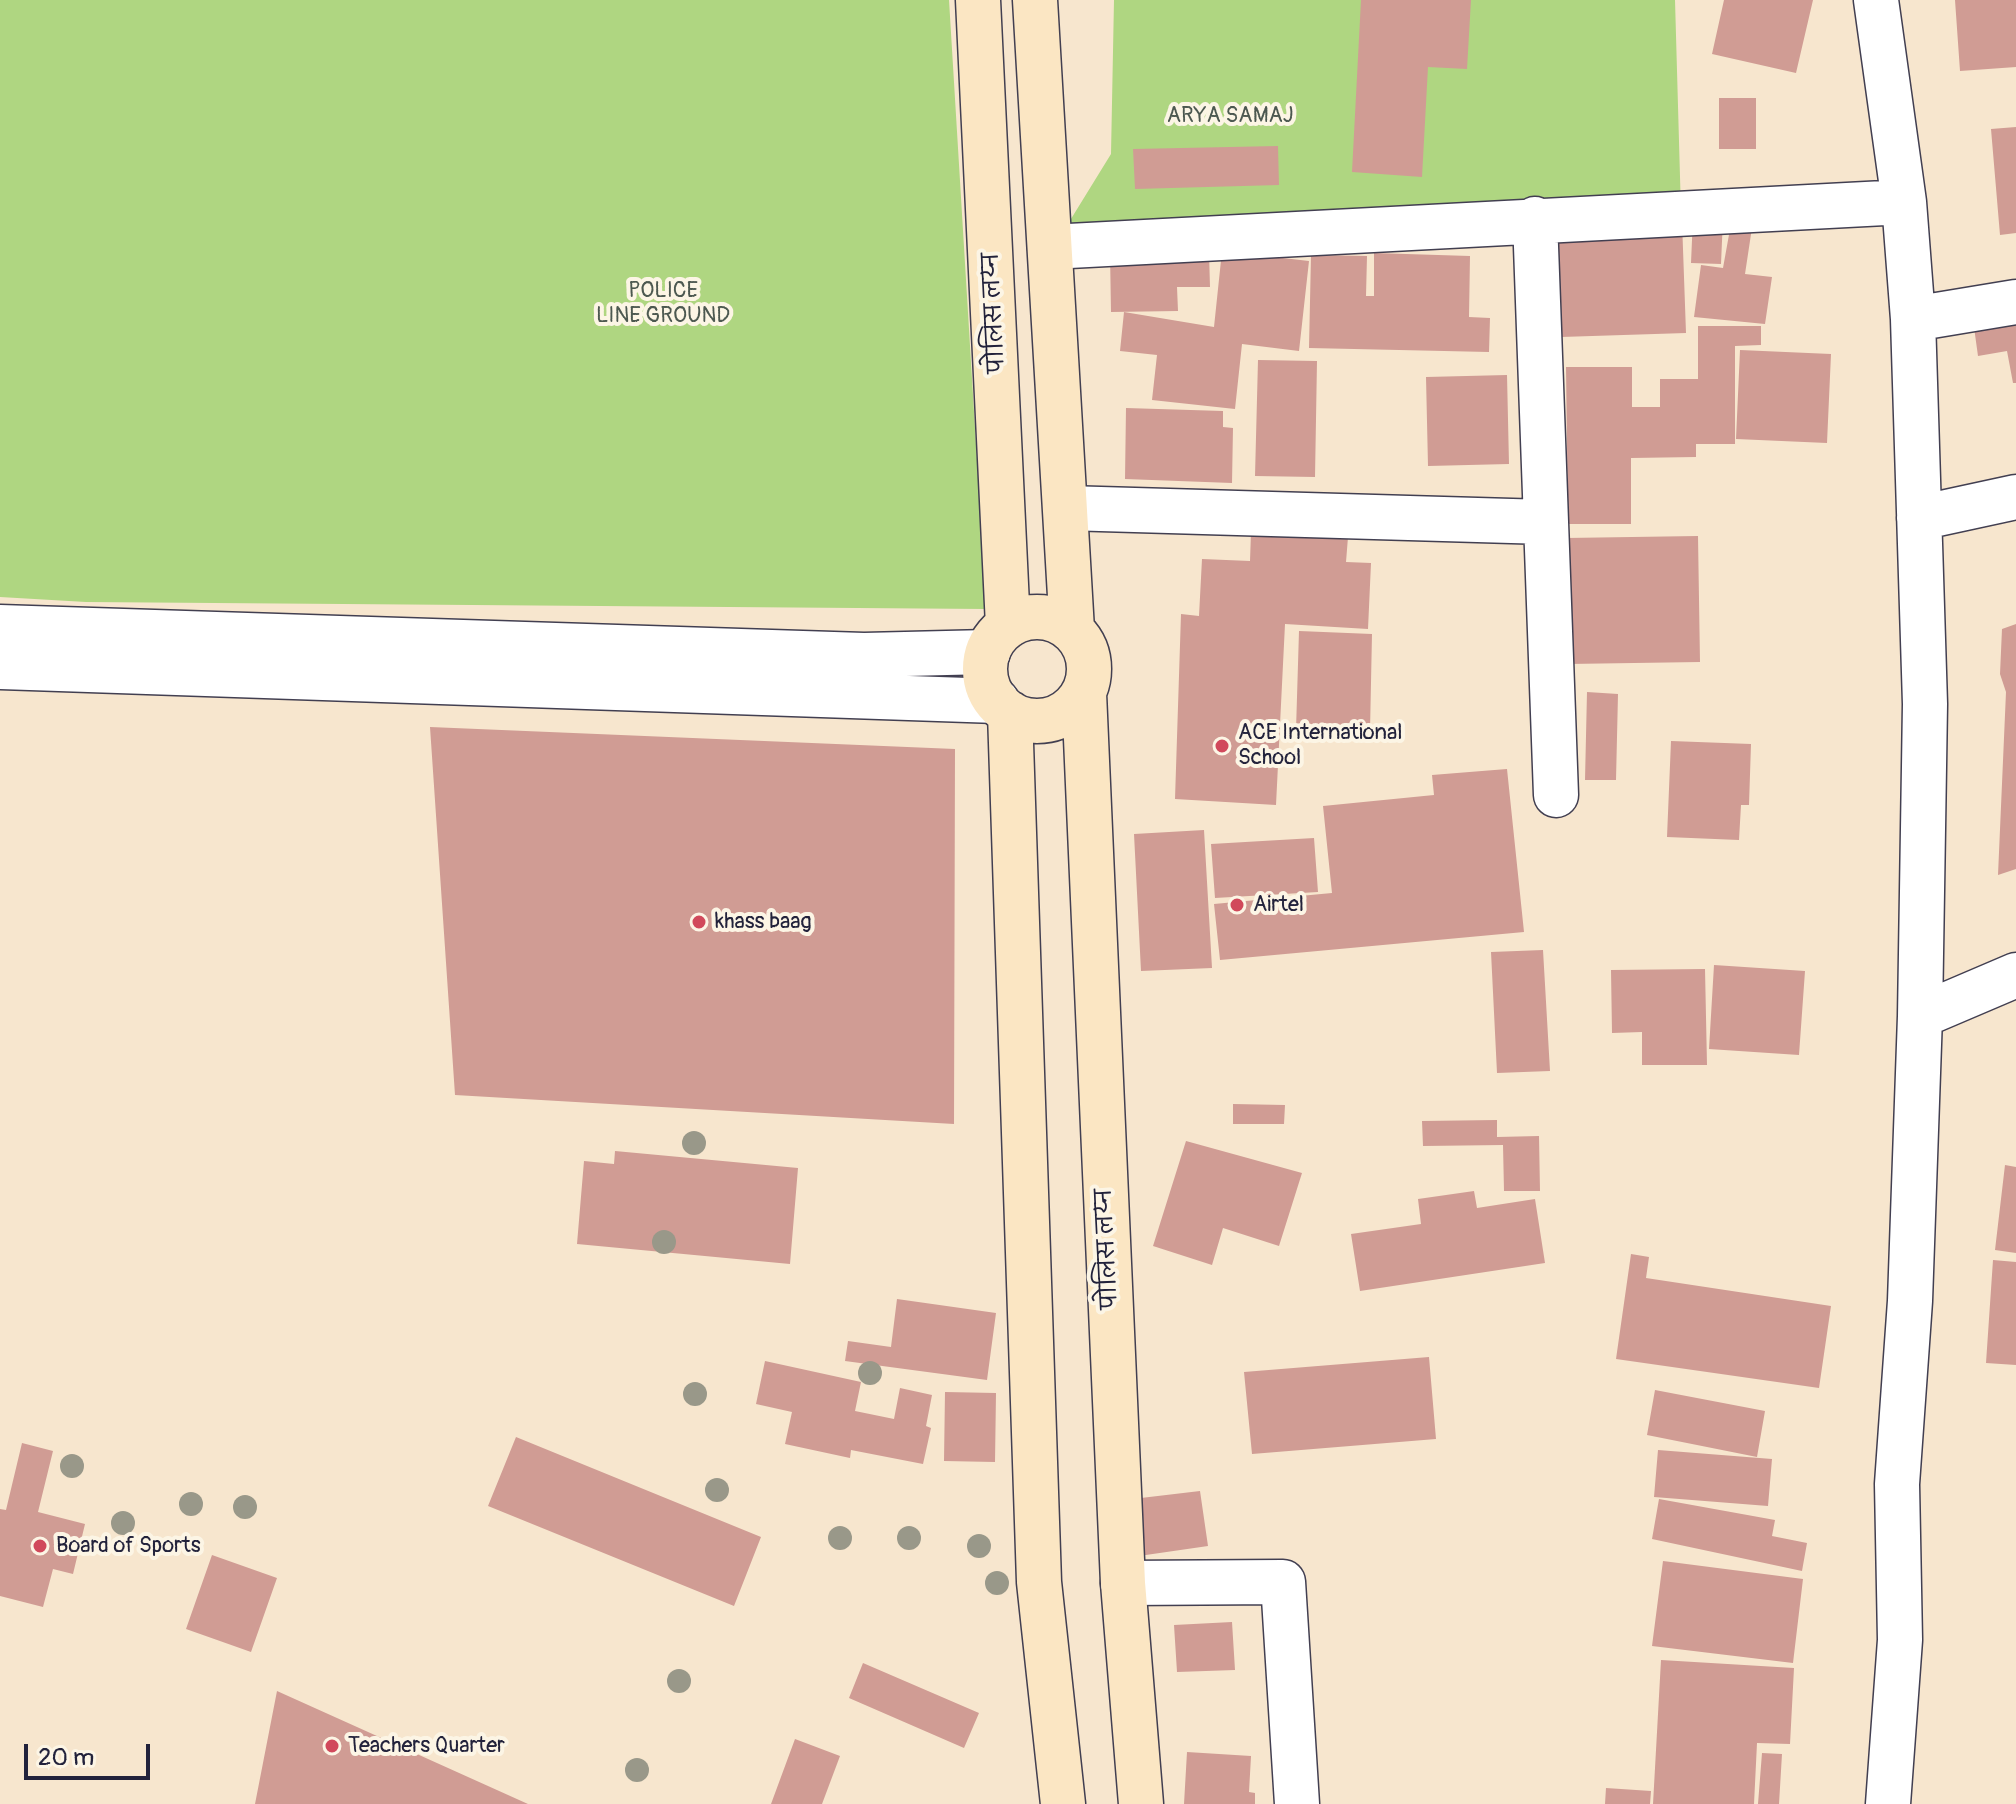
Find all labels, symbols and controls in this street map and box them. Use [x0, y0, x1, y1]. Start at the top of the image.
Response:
park label: ARYA SAMAJ [1167, 103, 1293, 129]
street label: पोलिस लय्न [979, 252, 1011, 374]
park label: POLICE LINE GROUND [596, 278, 730, 330]
place label: ACE International School [1238, 720, 1402, 772]
marker: ACE International School [1213, 737, 1231, 755]
place label: Airtel [1253, 892, 1304, 918]
marker: Airtel [1228, 896, 1246, 914]
place label: khass baag [715, 909, 811, 935]
marker: khass baag [690, 913, 708, 931]
street label: पोलिस लय्न [1092, 1188, 1124, 1310]
place label: Board of Sports [56, 1533, 201, 1559]
marker: Board of Sports [31, 1537, 49, 1555]
scale bar [28, 1728, 154, 1778]
place label: Teachers Quarter [348, 1733, 505, 1759]
marker: Teachers Quarter [323, 1737, 341, 1755]
text: 20 m [38, 1743, 94, 1772]

